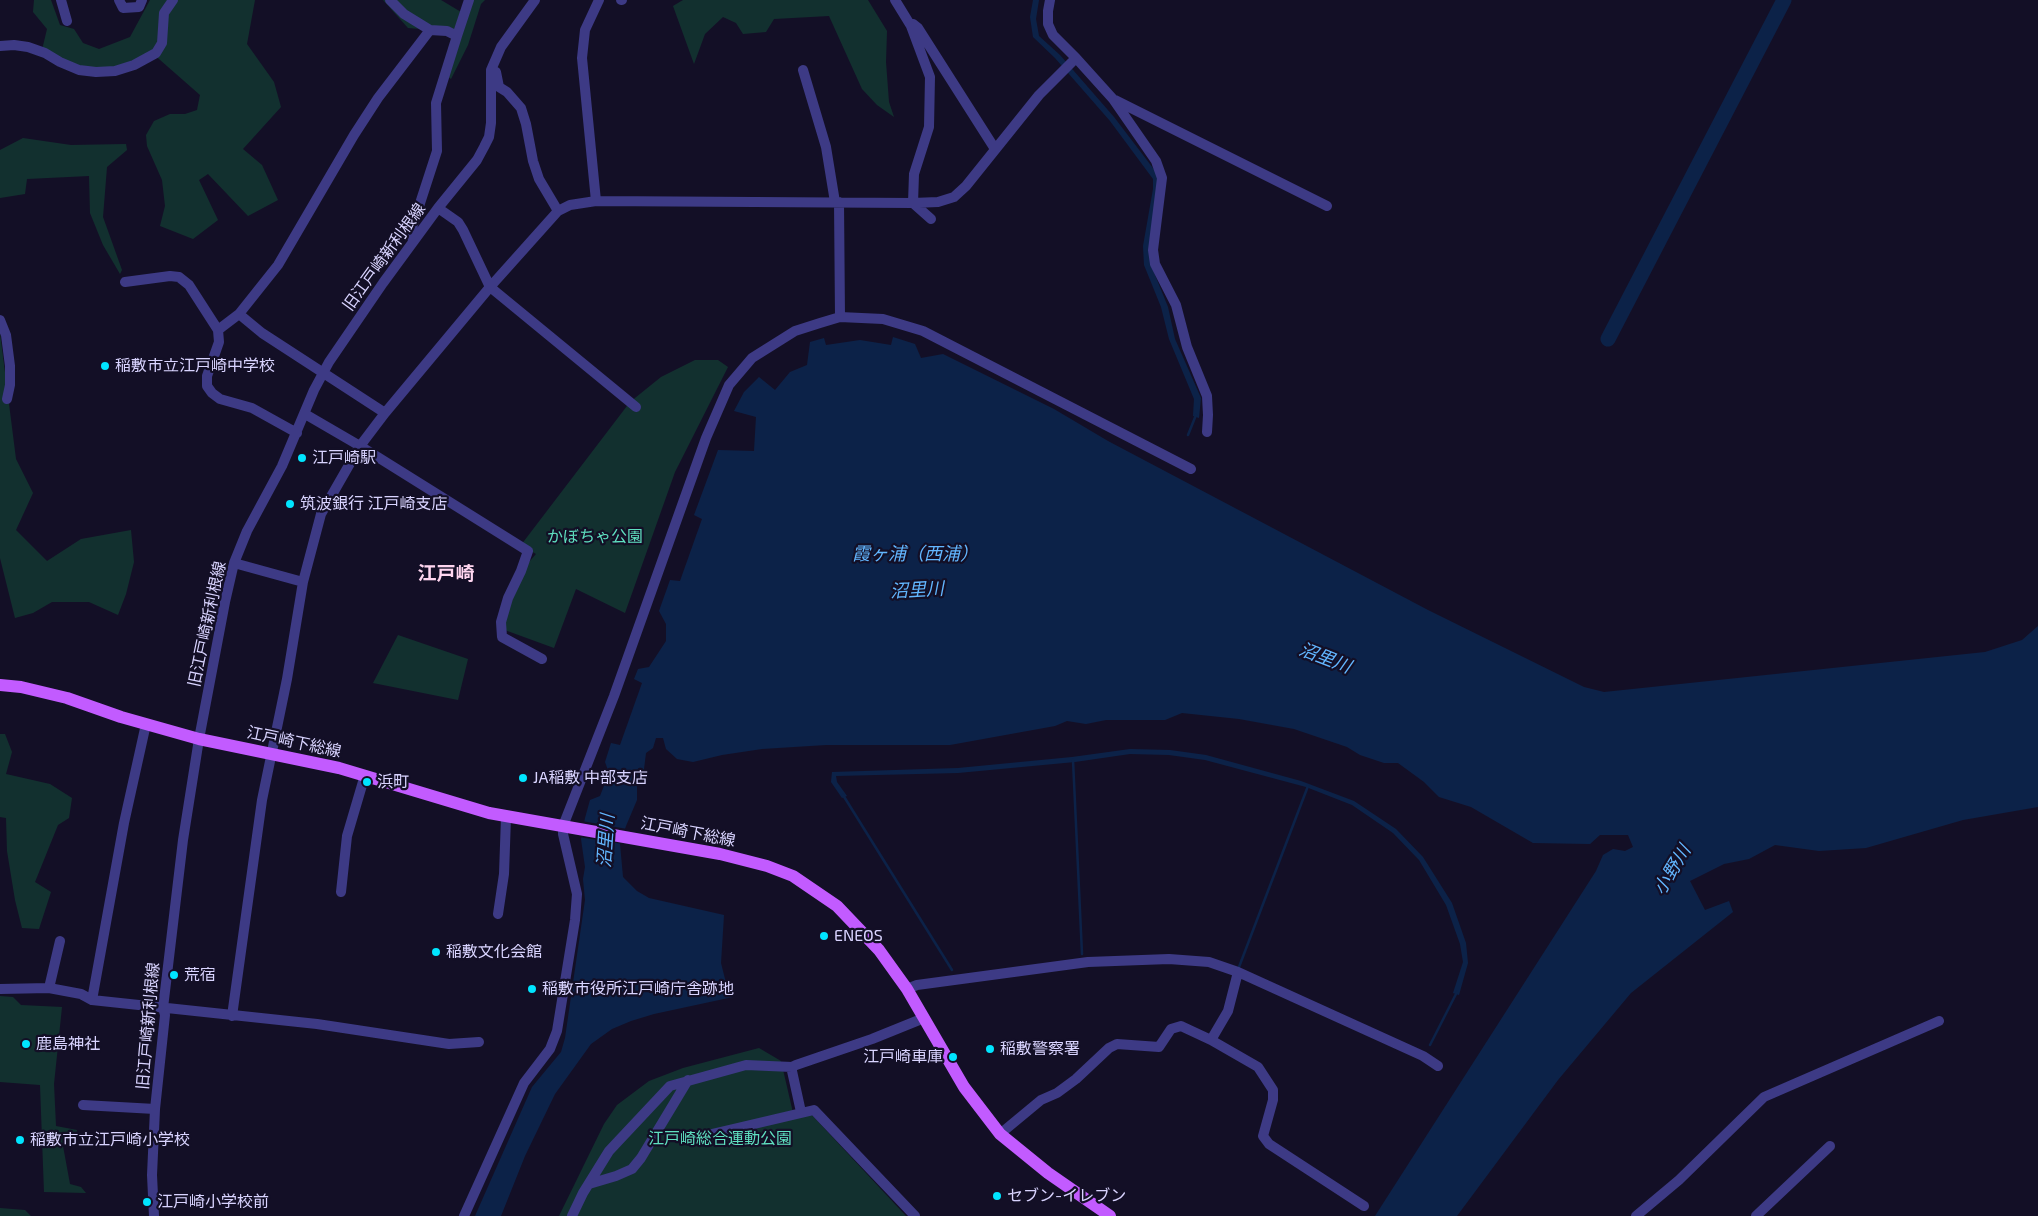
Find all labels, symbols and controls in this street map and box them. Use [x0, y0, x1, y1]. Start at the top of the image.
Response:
street label: 旧江戸崎新利根線 [339, 200, 429, 314]
place label: 稲敷市立江戸崎中学校 [115, 356, 275, 376]
marker: 稲敷市立江戸崎中学校 [99, 360, 111, 372]
place label: 江戸崎駅 [312, 448, 376, 468]
marker: 江戸崎駅 [296, 452, 308, 464]
place label: 筑波銀行 江戸崎支店 [300, 494, 448, 514]
marker: 筑波銀行 江戸崎支店 [284, 498, 296, 510]
park label: かぼちゃ公園 [547, 527, 643, 547]
water label: 霞ヶ浦（西浦） [852, 543, 978, 565]
street label: 旧江戸崎新利根線 [184, 559, 230, 689]
district label: 江戸崎 [418, 563, 474, 585]
water label: 沼里川 [889, 578, 945, 602]
water label: 沼里川 [1296, 638, 1354, 678]
street label: 江戸崎下総線 [245, 723, 343, 761]
place label: JA稲敷 中部支店 [533, 768, 648, 788]
place label: 浜町 [377, 772, 409, 792]
marker: JA稲敷 中部支店 [517, 772, 529, 784]
marker: 浜町 [361, 776, 373, 788]
water label: 沼里川 [593, 813, 619, 869]
street label: 江戸崎下総線 [639, 813, 737, 851]
water label: 小野川 [1649, 841, 1695, 899]
place label: ENEOS [834, 926, 883, 946]
marker: ENEOS [818, 930, 830, 942]
place label: 稲敷文化会館 [446, 942, 542, 962]
marker: 稲敷文化会館 [430, 946, 442, 958]
street label: 旧江戸崎新利根線 [133, 961, 163, 1091]
place label: 荒宿 [184, 965, 216, 985]
marker: 荒宿 [168, 969, 180, 981]
place label: 稲敷市役所江戸崎庁舎跡地 [542, 979, 734, 999]
marker: 稲敷市役所江戸崎庁舎跡地 [526, 983, 538, 995]
place label: 鹿島神社 [36, 1034, 100, 1054]
marker: 鹿島神社 [20, 1038, 32, 1050]
place label: 稲敷警察署 [1000, 1039, 1080, 1059]
marker: 稲敷警察署 [984, 1043, 996, 1055]
place label: 江戸崎車庫 [863, 1047, 943, 1067]
marker: 江戸崎車庫 [947, 1051, 959, 1063]
park label: 江戸崎総合運動公園 [648, 1129, 792, 1149]
place label: 稲敷市立江戸崎小学校 [30, 1130, 190, 1150]
marker: 稲敷市立江戸崎小学校 [14, 1134, 26, 1146]
place label: セブン-イレブン [1007, 1186, 1126, 1206]
marker: セブン-イレブン [991, 1190, 1003, 1202]
place label: 江戸崎小学校前 [157, 1192, 269, 1212]
marker: 江戸崎小学校前 [141, 1196, 153, 1208]

